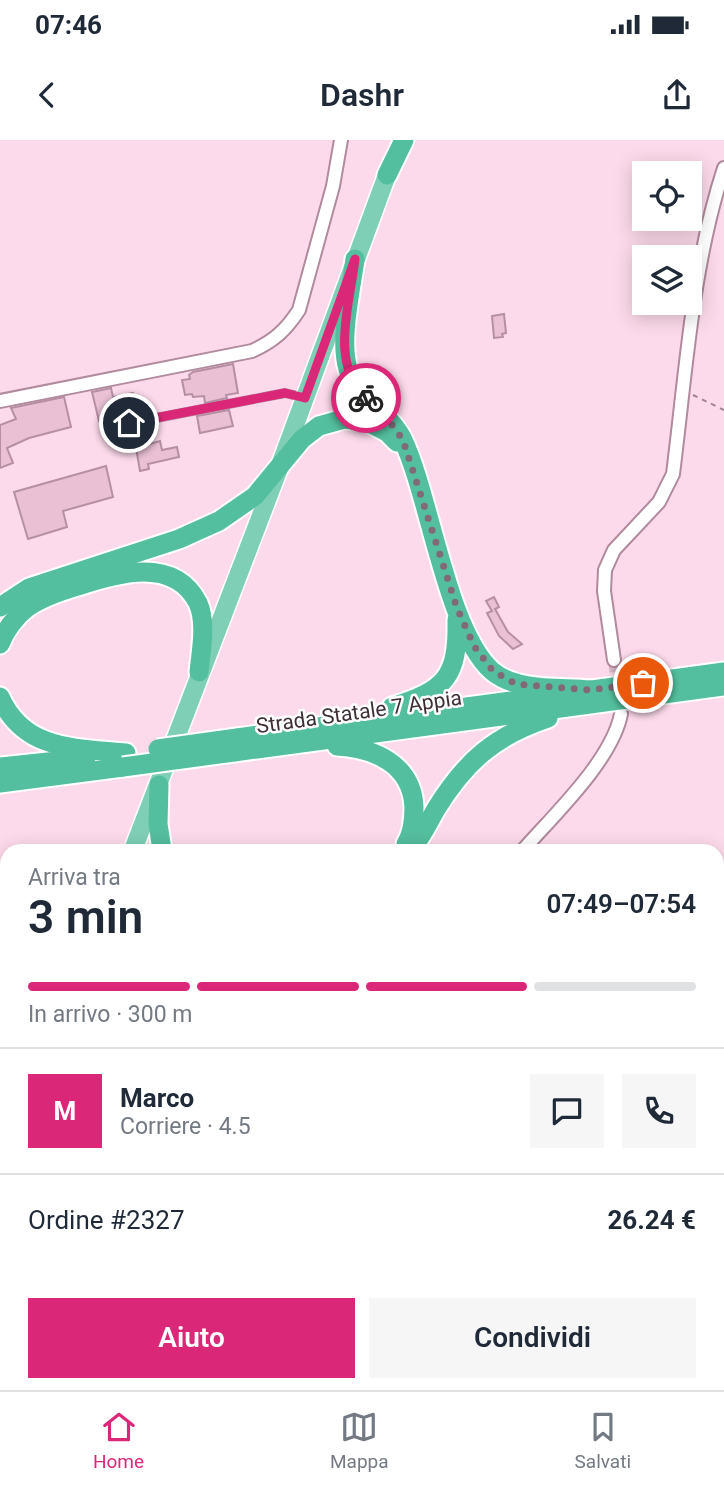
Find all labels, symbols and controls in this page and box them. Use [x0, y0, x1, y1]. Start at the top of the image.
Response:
text: 07:46 [35, 10, 102, 40]
icon: back [28, 76, 66, 114]
text: Dashr [320, 76, 404, 114]
icon: share [658, 76, 696, 114]
map controls [632, 161, 702, 315]
button: locate [632, 161, 702, 231]
button: layers [632, 245, 702, 315]
courier [331, 363, 401, 433]
icon: bike [347, 379, 385, 417]
pin [99, 393, 159, 453]
icon: home [110, 404, 148, 442]
pin [613, 653, 673, 713]
icon: bag [624, 664, 662, 702]
street label: Strada Statale 7 Appia [255, 686, 463, 738]
text: Arriva tra [28, 864, 121, 891]
text: 07:49–07:54 [546, 889, 696, 919]
text: 3 min [28, 890, 143, 944]
text: In arrivo · 300 m [28, 1001, 193, 1028]
button: chat [530, 1074, 604, 1148]
button: phone [622, 1074, 696, 1148]
text: Marco [120, 1083, 194, 1113]
text: M [54, 1096, 76, 1126]
text: Corriere · 4.5 [120, 1113, 251, 1140]
text: Ordine #2327 [28, 1205, 185, 1235]
text: 26.24 € [607, 1205, 696, 1235]
button: Aiuto [28, 1298, 355, 1378]
button: Condividi [369, 1298, 696, 1378]
tab: Home [93, 1408, 144, 1473]
tab: Mappa [330, 1408, 389, 1473]
tab: Salvati [575, 1408, 631, 1473]

